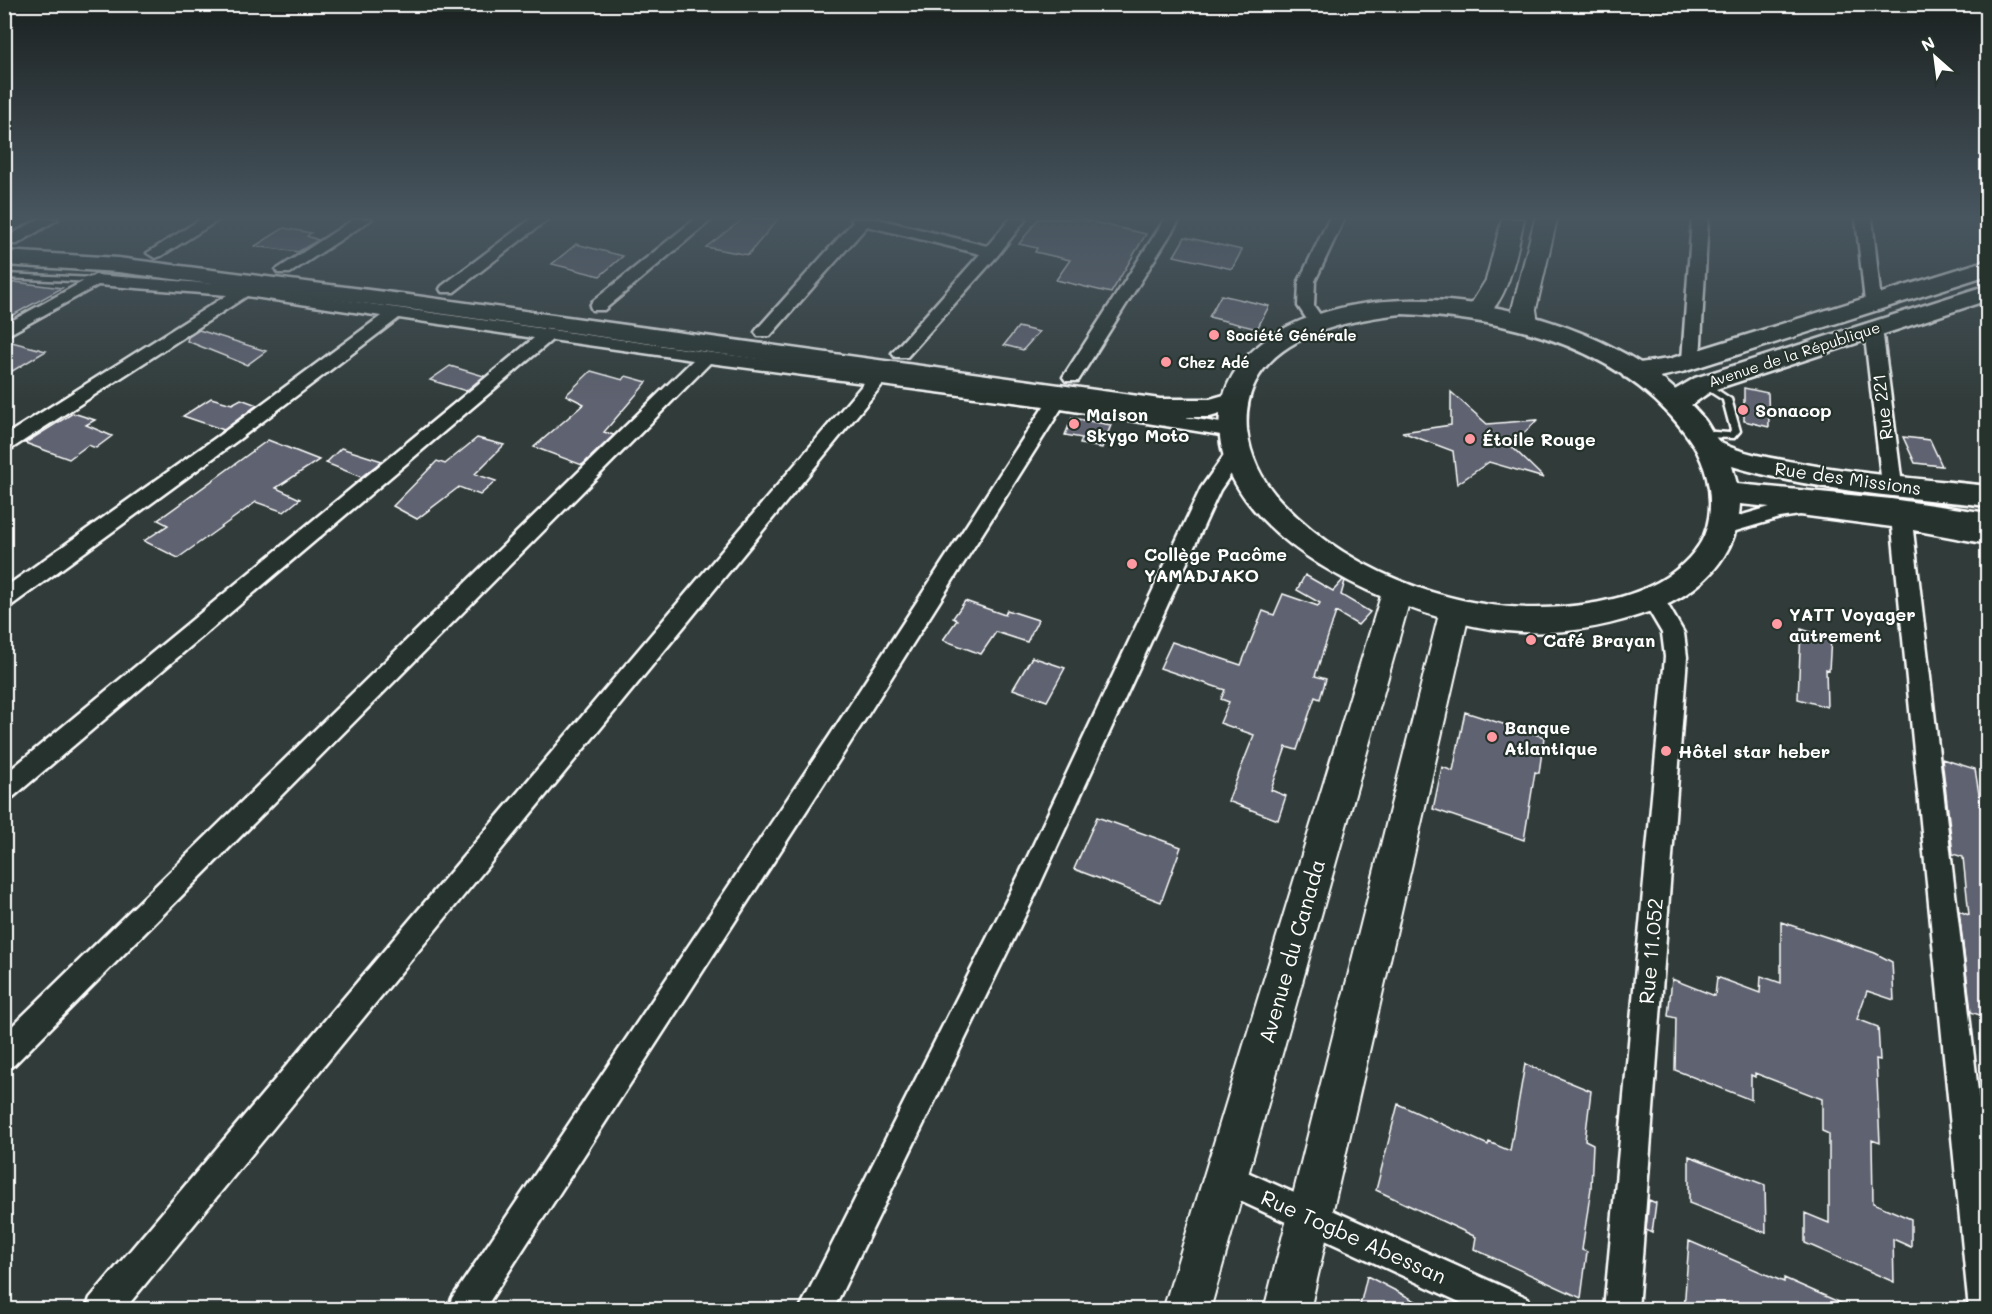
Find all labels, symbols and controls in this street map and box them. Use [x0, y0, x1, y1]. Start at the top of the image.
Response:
north arrow [1905, 27, 1965, 87]
text: N [1917, 31, 1938, 55]
street label: Avenue de la République [1706, 317, 1882, 391]
place label: Société Générale [1226, 325, 1357, 345]
marker: Société Générale [1207, 328, 1221, 342]
place label: Chez Adé [1178, 352, 1250, 372]
marker: Chez Adé [1159, 355, 1173, 369]
street label: Rue 221 [1866, 373, 1898, 441]
place label: Sonacop [1755, 398, 1832, 422]
place label: Maison Skygo Moto [1086, 402, 1189, 447]
marker: Sonacop [1736, 403, 1750, 417]
marker: Maison Skygo Moto [1067, 417, 1081, 431]
place label: Étoile Rouge [1482, 427, 1596, 451]
marker: Étoile Rouge [1463, 432, 1477, 446]
street label: Rue des Missions [1773, 456, 1923, 500]
place label: Collège Pacôme YAMADJAKO [1144, 542, 1287, 587]
marker: Collège Pacôme YAMADJAKO [1125, 557, 1139, 571]
place label: YATT Voyager autrement [1789, 602, 1916, 647]
marker: YATT Voyager autrement [1770, 617, 1784, 631]
place label: Café Brayan [1543, 628, 1655, 652]
marker: Café Brayan [1524, 633, 1538, 647]
place label: Banque Atlantique [1504, 715, 1598, 760]
marker: Banque Atlantique [1485, 730, 1499, 744]
place label: Hôtel star heber [1678, 739, 1830, 763]
marker: Hôtel star heber [1659, 744, 1673, 758]
street label: Avenue du Canada [1252, 856, 1330, 1046]
street label: Rue 11.052 [1632, 897, 1668, 1005]
street label: Rue Togbe Abessan [1257, 1183, 1451, 1289]

